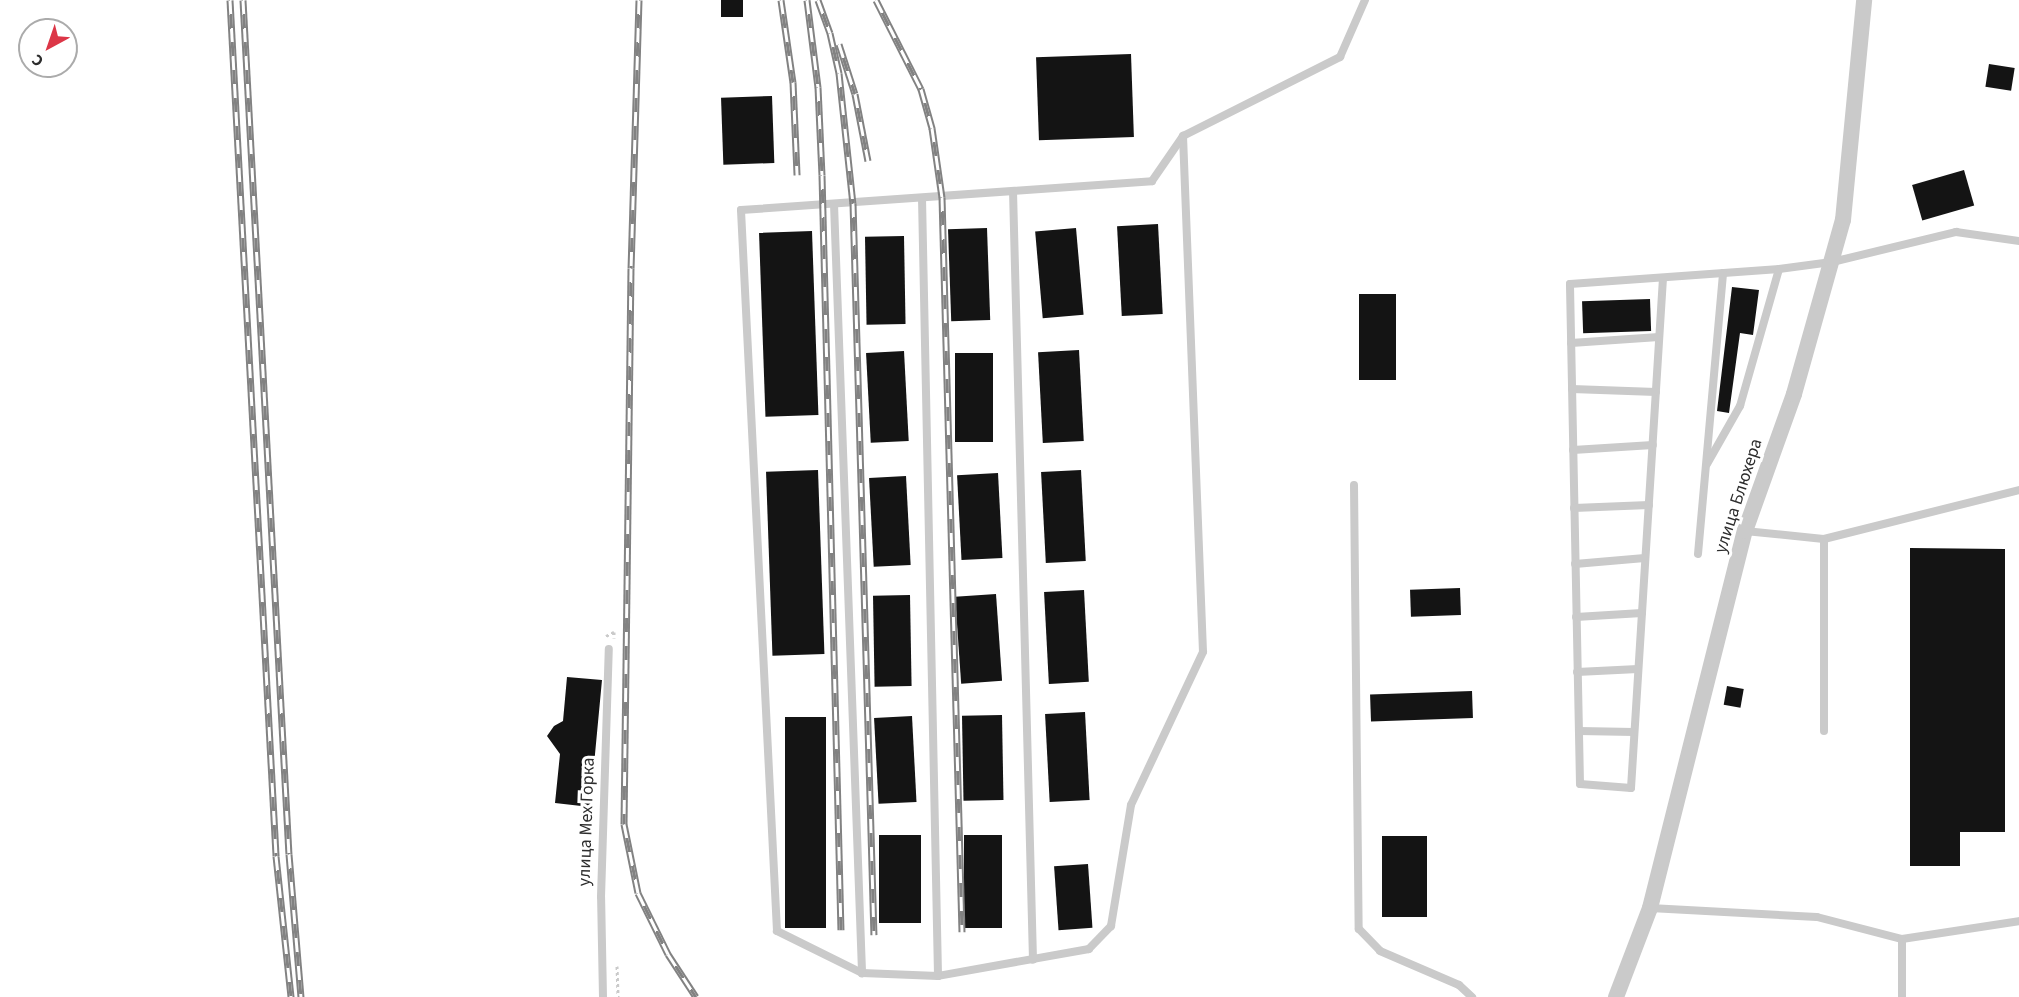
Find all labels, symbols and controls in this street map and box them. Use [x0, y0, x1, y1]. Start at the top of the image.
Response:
north arrow [18, 18, 78, 78]
text: С [27, 49, 48, 72]
street label: улица Блюхера [1710, 436, 1768, 556]
street label: улица Мех Горка [574, 757, 600, 887]

